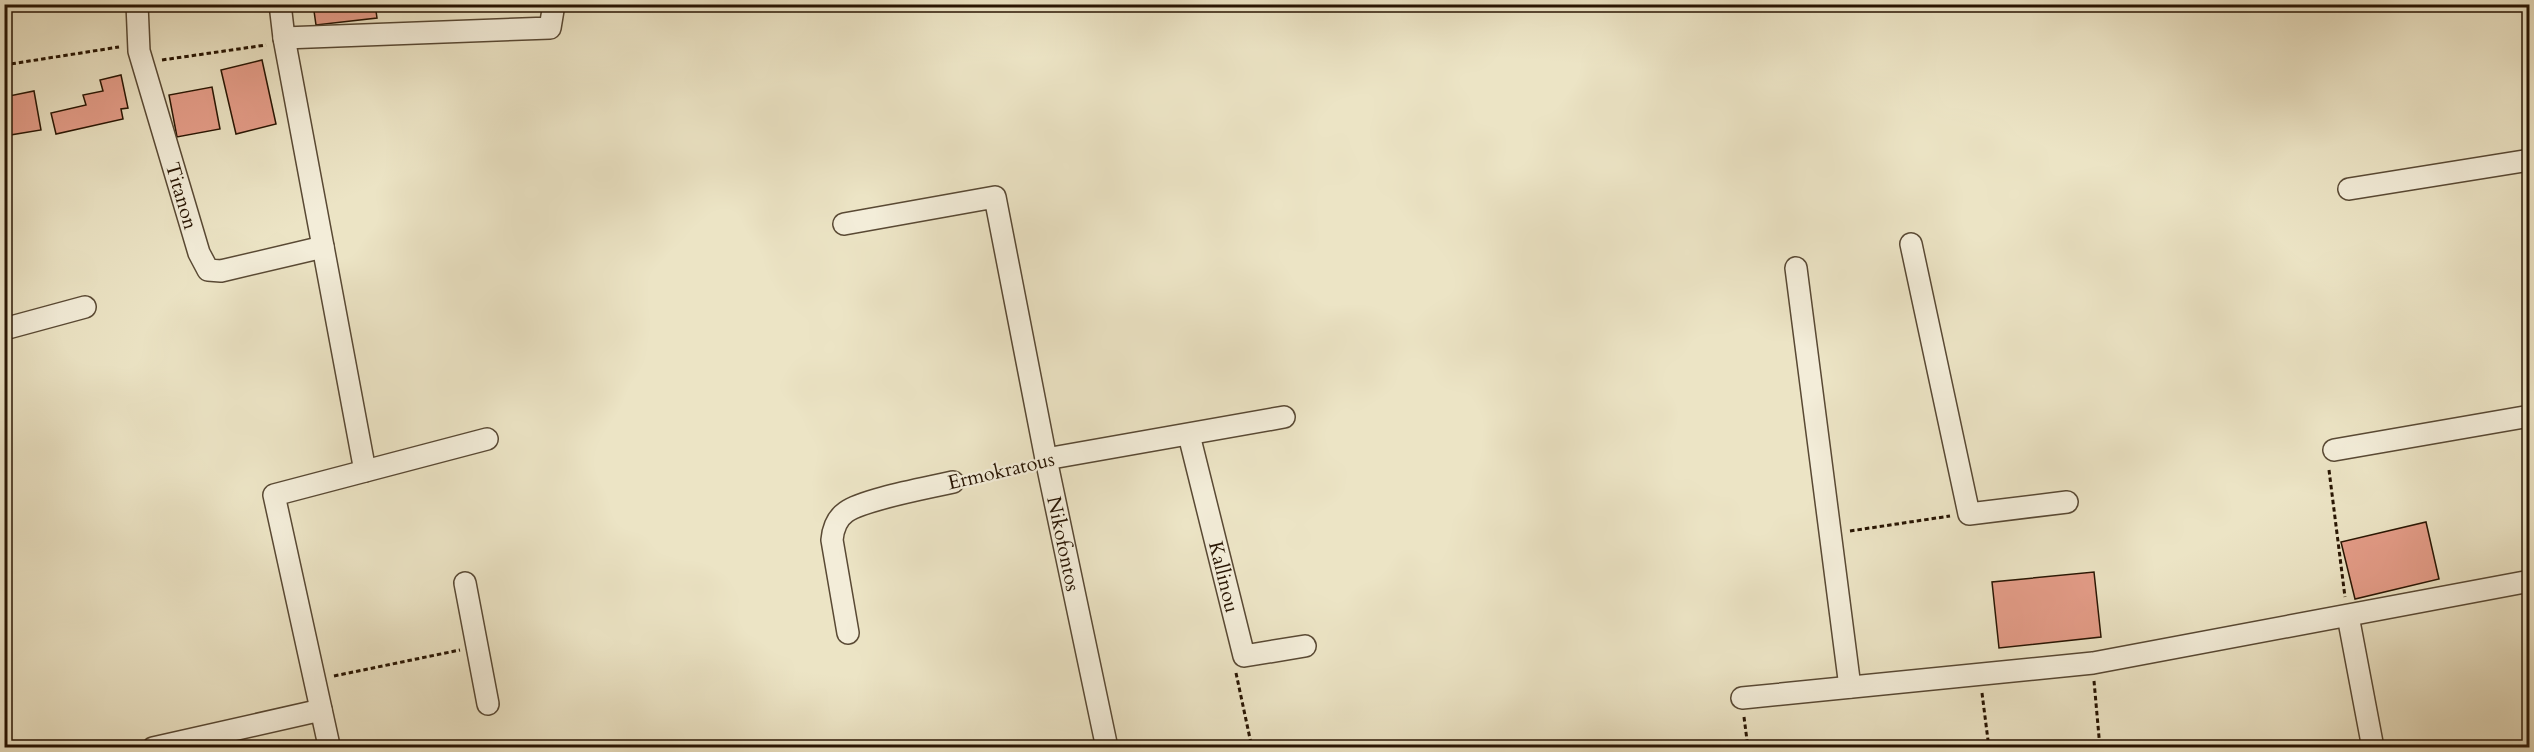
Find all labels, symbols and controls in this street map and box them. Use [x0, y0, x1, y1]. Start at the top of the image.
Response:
street label: Titanon [159, 159, 205, 233]
street label: Ermokratous [945, 446, 1057, 496]
street label: Nikofontos [1041, 494, 1087, 594]
street label: Kallinou [1202, 538, 1246, 615]

